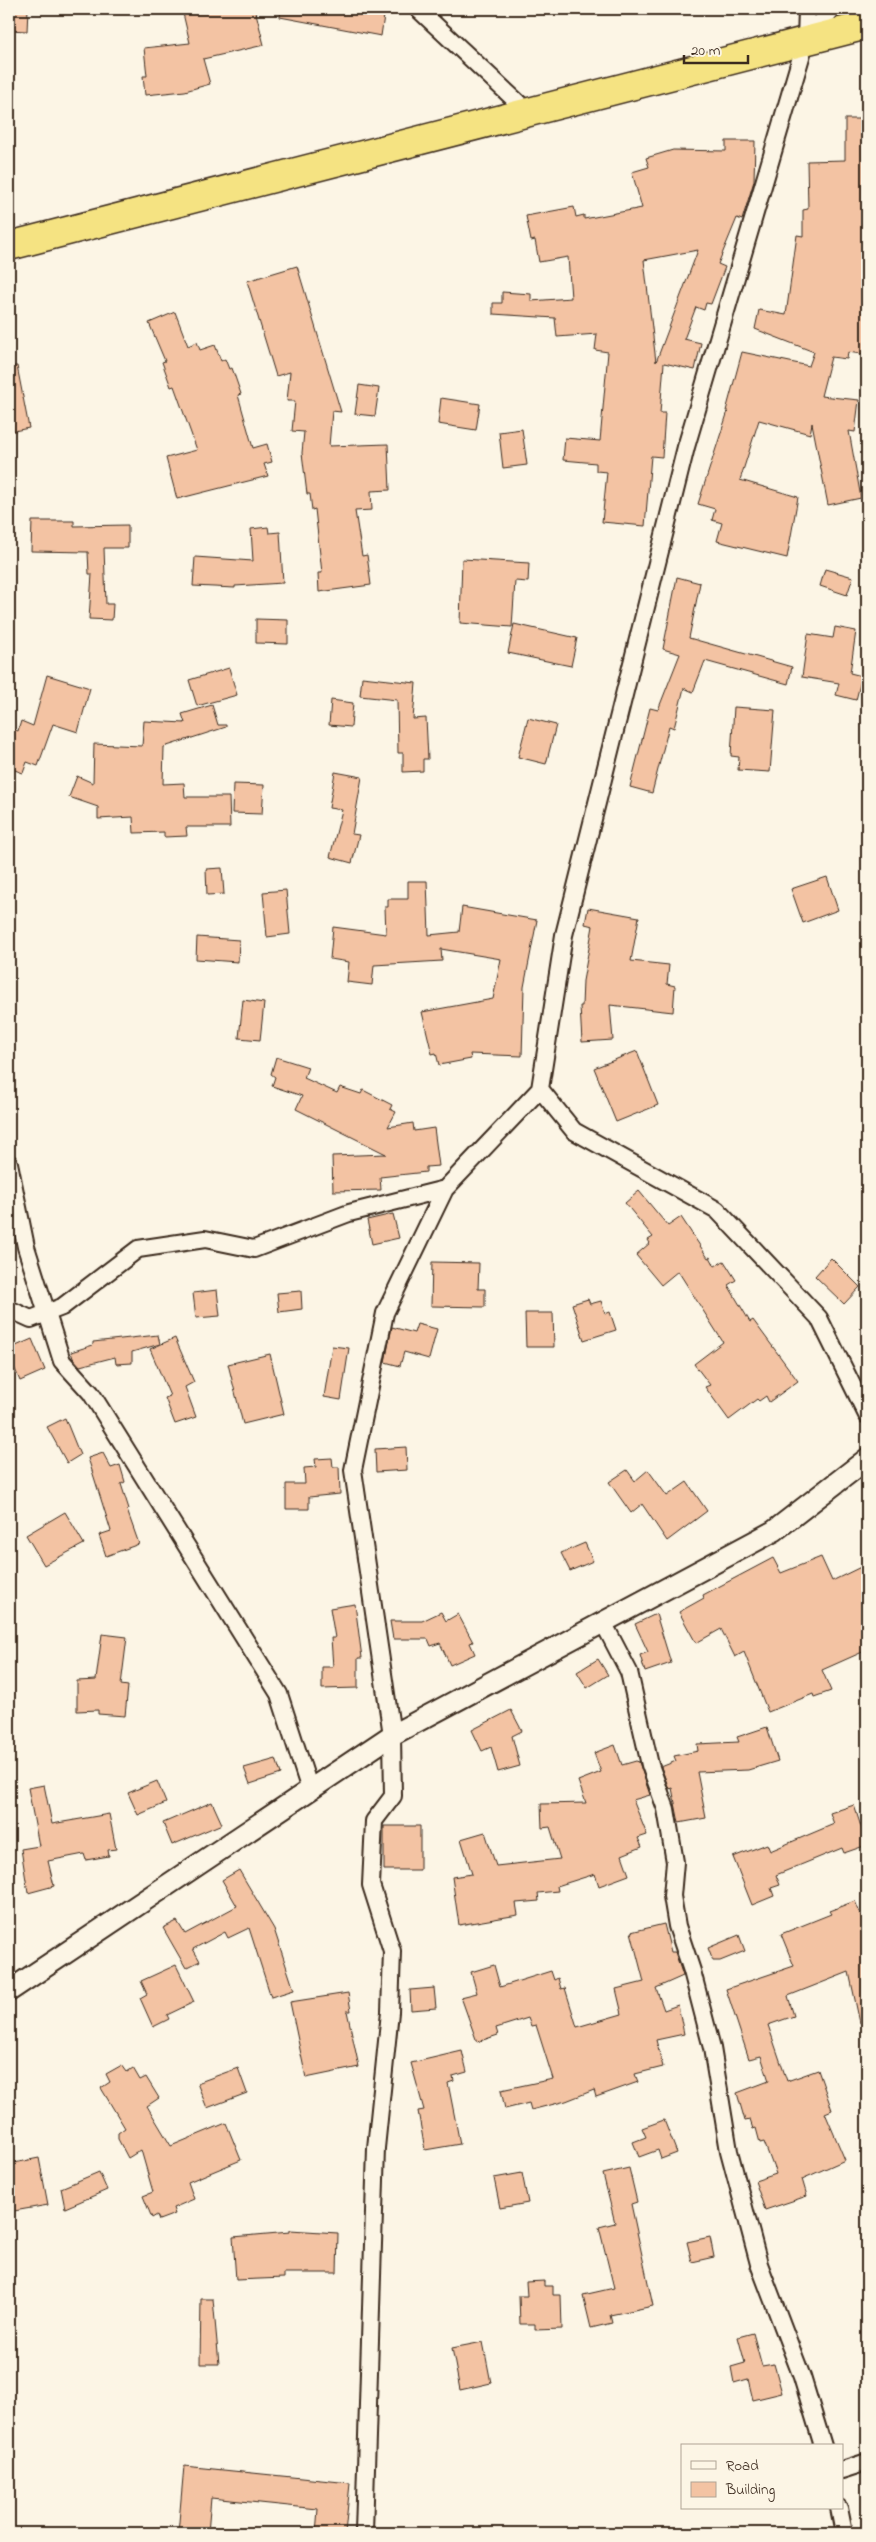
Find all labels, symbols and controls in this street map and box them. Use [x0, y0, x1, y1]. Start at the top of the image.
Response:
scale bar [684, 32, 747, 64]
text: 20 m [691, 40, 721, 62]
legend [681, 2444, 844, 2510]
text: Road [726, 2455, 759, 2477]
text: Building [725, 2479, 775, 2502]

